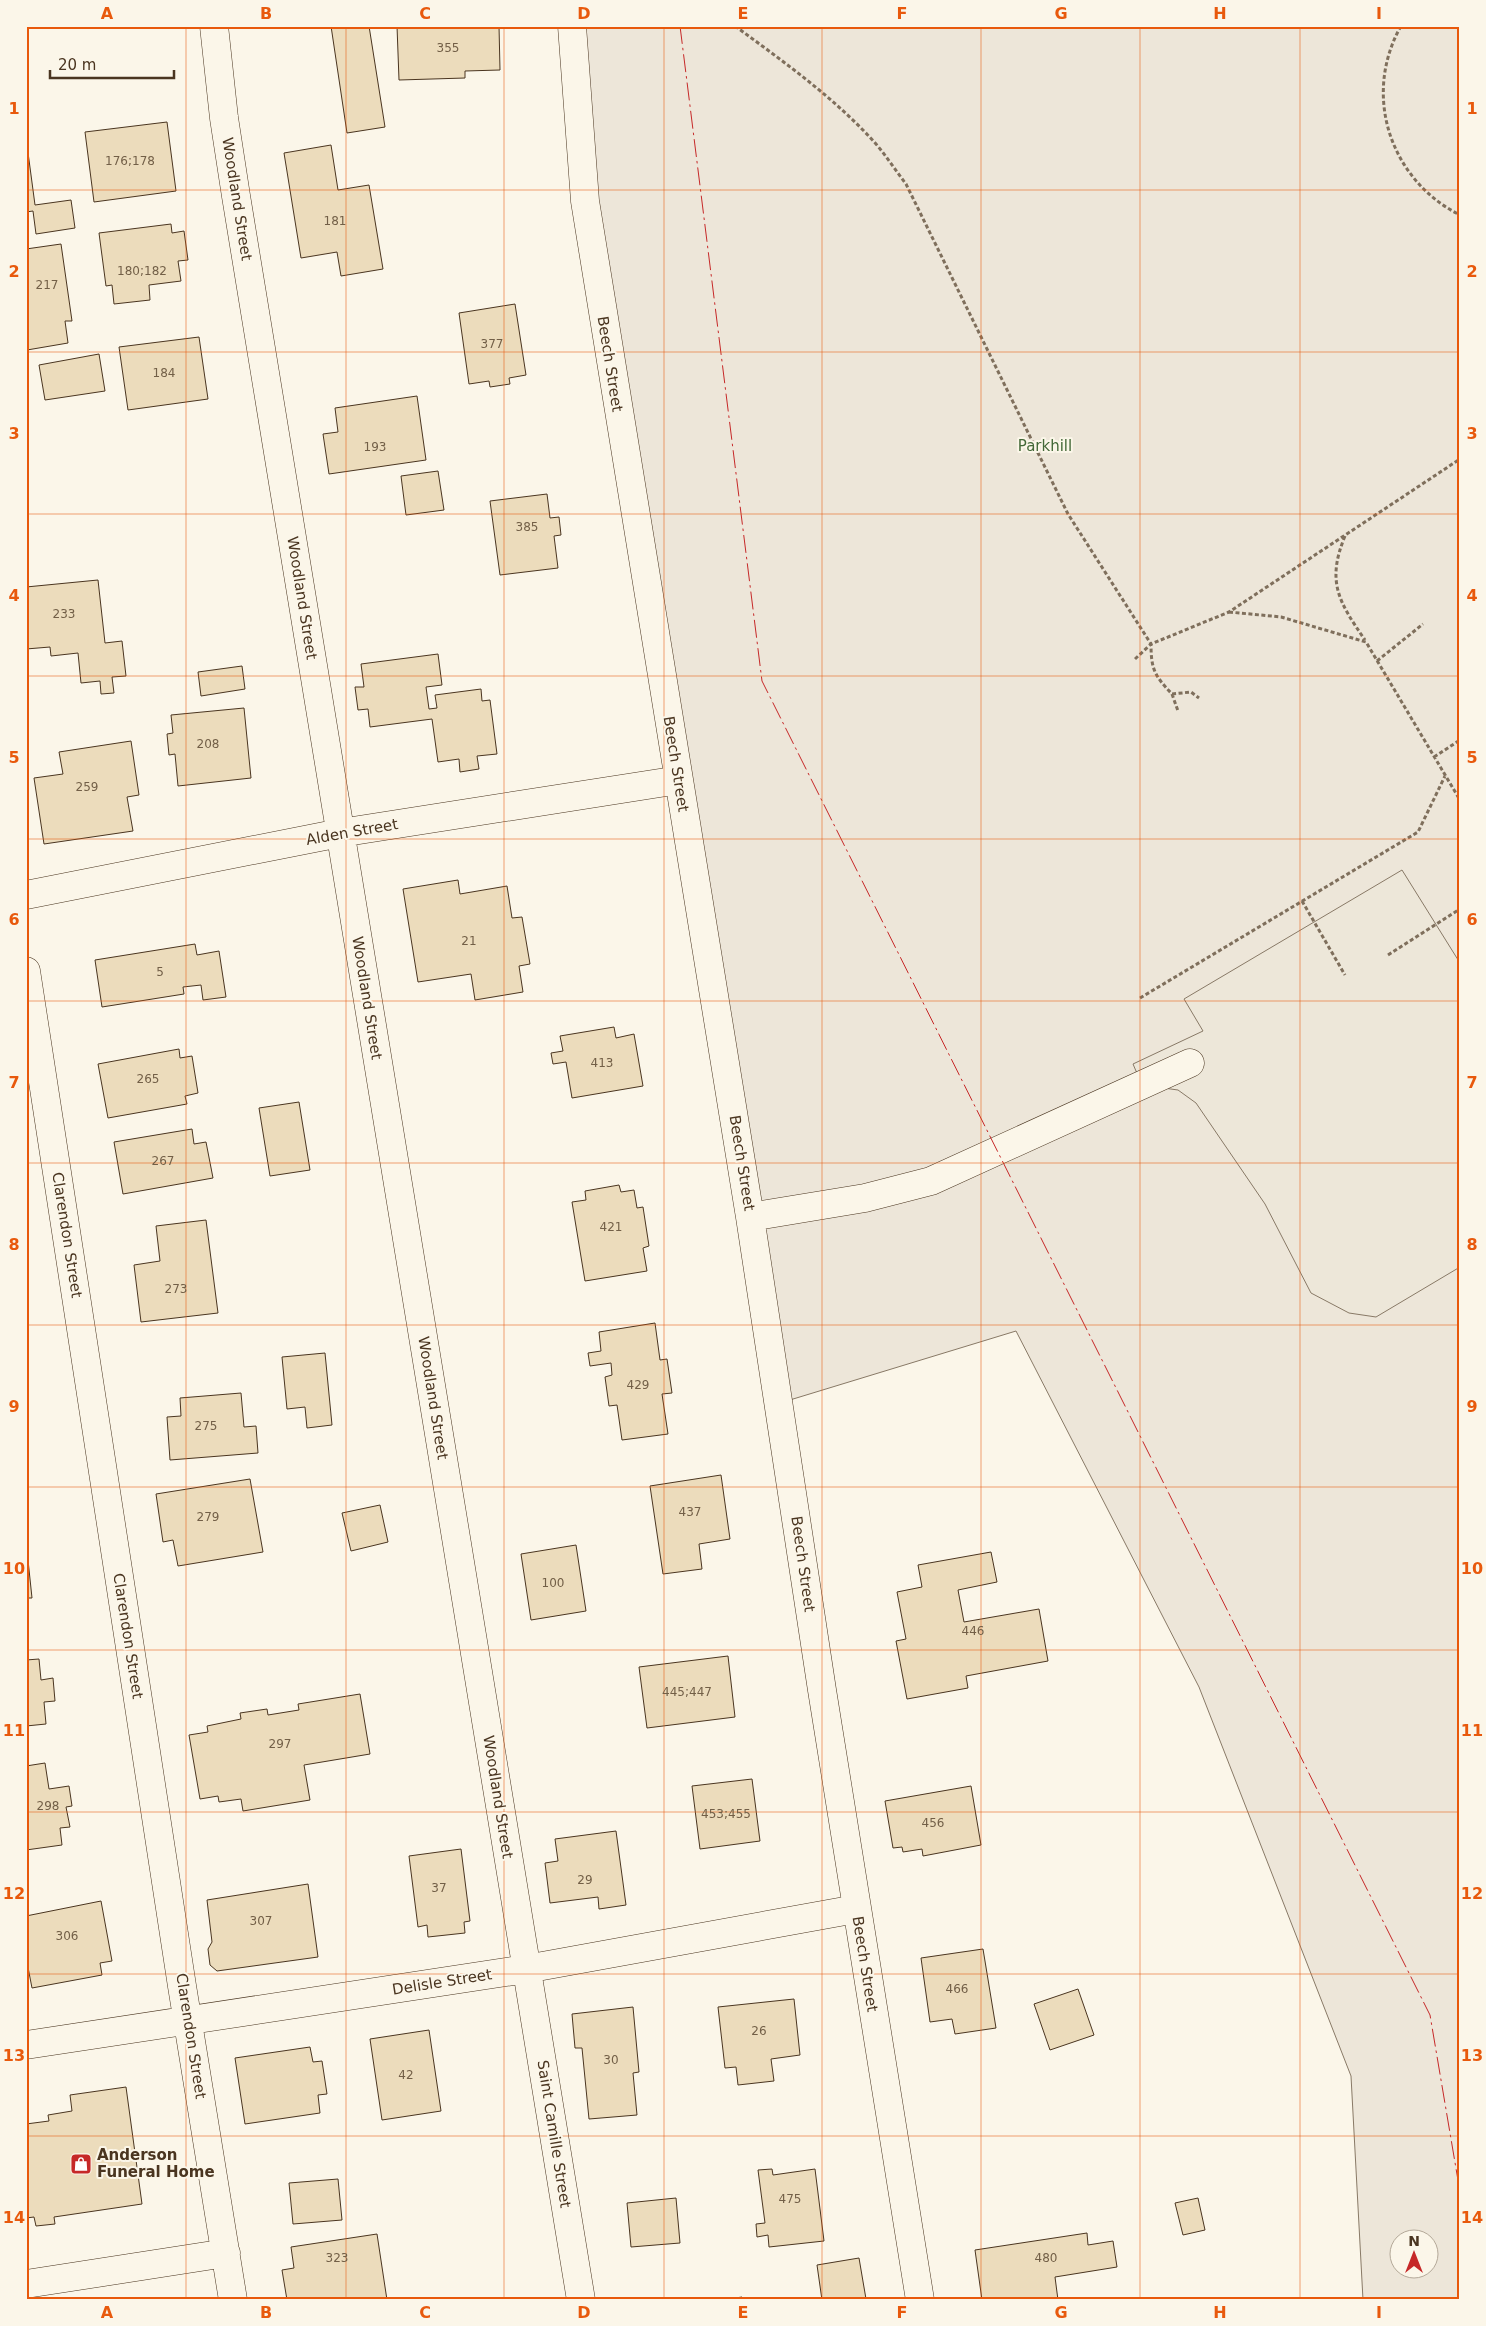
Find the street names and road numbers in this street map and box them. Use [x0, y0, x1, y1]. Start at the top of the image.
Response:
street label: Woodland Street [218, 136, 256, 262]
street label: Beech Street [594, 315, 626, 413]
street label: Woodland Street [283, 535, 321, 661]
street label: Beech Street [660, 715, 692, 813]
street label: Alden Street [305, 815, 399, 849]
street label: Woodland Street [348, 935, 386, 1061]
street label: Beech Street [726, 1114, 758, 1212]
street label: Clarendon Street [48, 1171, 86, 1299]
street label: Woodland Street [414, 1335, 452, 1461]
street label: Beech Street [787, 1515, 819, 1613]
street label: Clarendon Street [109, 1572, 147, 1700]
street label: Woodland Street [479, 1734, 517, 1860]
street label: Beech Street [849, 1915, 881, 2013]
street label: Delisle Street [391, 1965, 493, 1999]
street label: Clarendon Street [172, 1972, 210, 2100]
street label: Saint Camille Street [533, 2059, 575, 2209]

